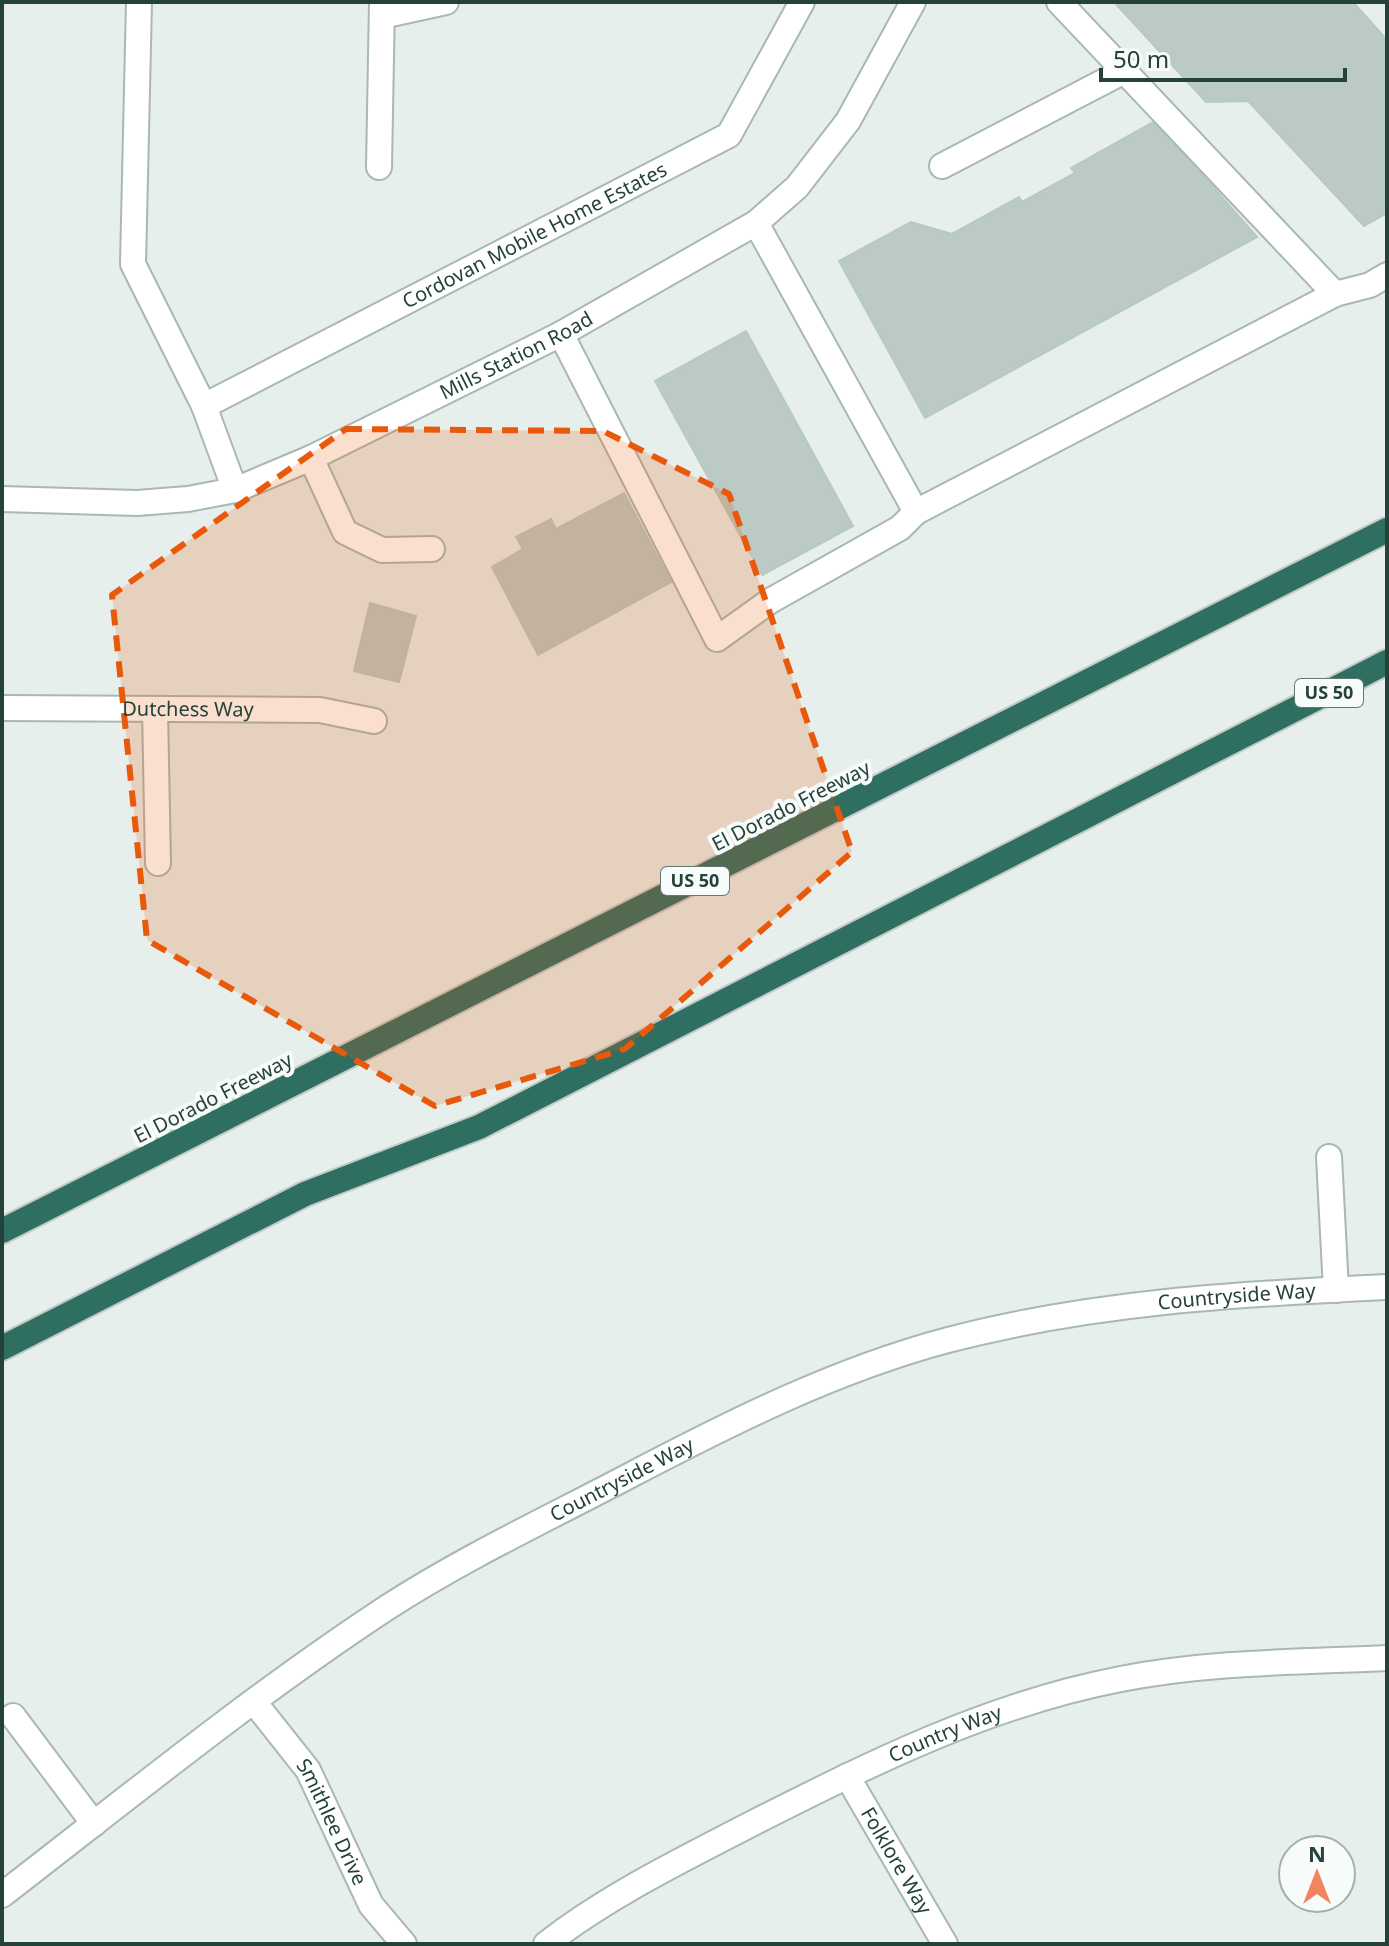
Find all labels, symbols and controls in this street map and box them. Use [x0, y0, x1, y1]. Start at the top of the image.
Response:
scale bar [1101, 32, 1345, 82]
text: 50 m [1113, 42, 1169, 75]
street label: Cordovan Mobile Home Estates [397, 155, 671, 314]
street label: Mills Station Road [435, 305, 597, 405]
road number: US 50 [1295, 679, 1363, 707]
street label: Dutchess Way [122, 695, 255, 723]
street label: El Dorado Freeway [707, 754, 875, 857]
road number: US 50 [661, 867, 729, 895]
street label: El Dorado Freeway [129, 1046, 297, 1149]
street label: Countryside Way [1156, 1277, 1317, 1316]
street label: Countryside Way [545, 1431, 699, 1527]
street label: Country Way [884, 1698, 1006, 1768]
street label: Smithlee Drive [291, 1752, 374, 1889]
street label: Folklore Way [855, 1802, 939, 1920]
north arrow [1277, 1834, 1357, 1914]
text: N [1308, 1838, 1326, 1868]

